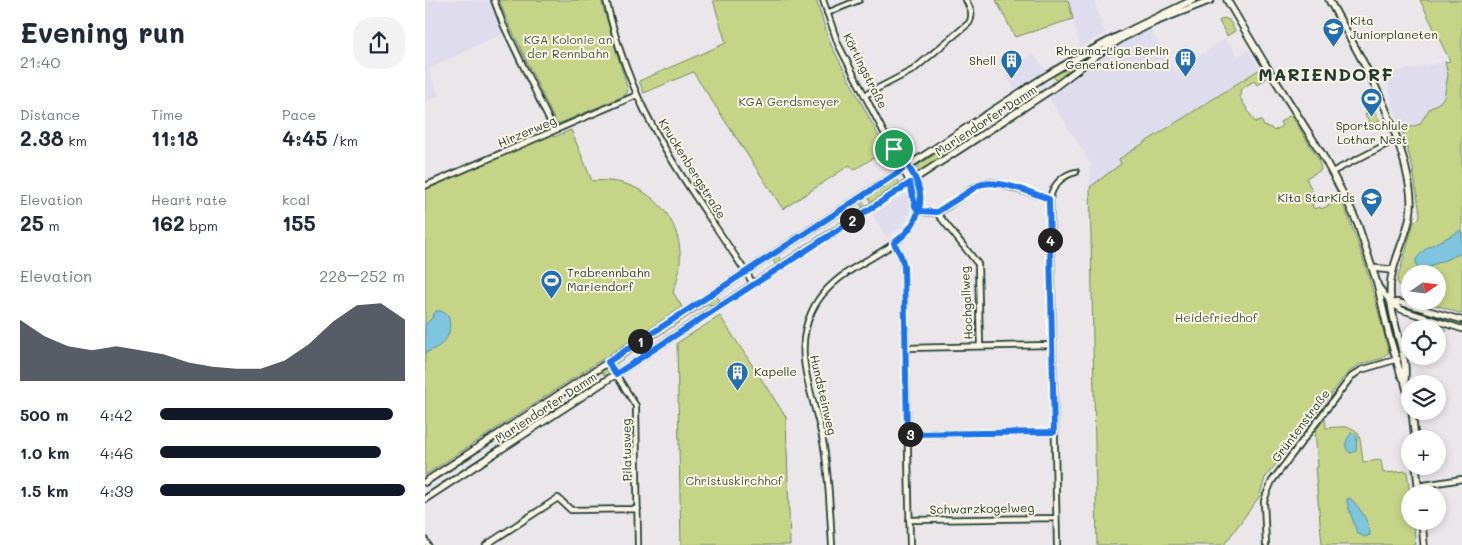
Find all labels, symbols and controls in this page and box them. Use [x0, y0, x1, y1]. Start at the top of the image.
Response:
place label: Kita Juniorplaneten [1350, 12, 1438, 42]
text: Evening run [20, 14, 185, 50]
school or university icon: Kita Juniorplaneten [1322, 16, 1346, 47]
button: share [353, 17, 405, 69]
street label: Körtingstraße [840, 30, 892, 111]
park label: KGA Kolonie an der Rennbahn [524, 31, 612, 61]
place label: Rheuma-Liga Berlin Generationenbad [1056, 42, 1169, 72]
building icon: Rheuma-Liga Berlin Generationenbad [1173, 46, 1197, 77]
building icon: Shell [1000, 49, 1024, 80]
text: 21:40 [20, 51, 60, 72]
place label: Shell [969, 52, 996, 68]
district label: MARIENDORF [1258, 62, 1394, 86]
street label: Mariendorfer Damm [931, 81, 1039, 159]
sports icon: Sportschlule Lothar Nest [1360, 87, 1384, 118]
park label: KGA Gerdsmeyer [739, 93, 839, 109]
text: Distance [20, 105, 80, 124]
text: Time [151, 105, 183, 124]
text: Pace [282, 105, 316, 124]
street label: Hirzerweg [495, 112, 558, 151]
street label: Kruckenbergstraße [656, 115, 730, 222]
place label: Sportschlule Lothar Nest [1336, 117, 1408, 147]
text: 2.38 [20, 124, 64, 151]
text: 11:18 [151, 124, 199, 151]
text: 4:45 [282, 124, 328, 151]
pin [873, 128, 915, 170]
text: km [64, 131, 87, 150]
text: /km [328, 131, 358, 150]
icon: arrive [880, 135, 908, 163]
school or university icon: Kita StarKids [1359, 186, 1383, 217]
place label: Kita StarKids [1278, 189, 1355, 205]
text: Elevation [20, 190, 83, 209]
text: Heart rate [151, 190, 227, 209]
text: kcal [282, 190, 310, 209]
pin: 2 [839, 208, 865, 232]
text: 25 [20, 209, 44, 236]
text: 162 [151, 209, 185, 236]
text: 155 [282, 209, 316, 236]
text: 2 [849, 211, 856, 230]
text: m [44, 216, 60, 235]
text: bpm [185, 216, 218, 235]
pin: 4 [1037, 228, 1063, 252]
text: 4 [1046, 231, 1055, 250]
place label: Trabrennbahn Mariendorf [567, 264, 650, 294]
text: Elevation [20, 265, 92, 286]
text: 228–252 m [319, 265, 405, 286]
north arrow [1401, 265, 1446, 310]
map controls [1401, 265, 1446, 530]
street label: Hochgallweg [956, 266, 976, 340]
sports icon: Trabrennbahn Mariendorf [539, 268, 563, 299]
park label: Heidefriedhof [1175, 309, 1258, 325]
button: locate [1401, 320, 1446, 365]
pin: 1 [627, 328, 653, 354]
text: 1 [637, 332, 644, 351]
street label: Hundsteinweg [807, 353, 841, 437]
building icon: Kapelle [726, 360, 750, 391]
place label: Kapelle [754, 363, 797, 379]
street label: Mariendorfer Damm [491, 368, 599, 446]
button: layers [1401, 375, 1446, 420]
street label: Grüntenstraße [1268, 386, 1333, 465]
text: 500 m [20, 404, 68, 425]
text: 4:42 [100, 404, 133, 425]
street label: Pilatusweg [617, 418, 635, 482]
pin: 3 [897, 422, 923, 446]
text: 3 [906, 425, 915, 444]
button: + [1401, 430, 1446, 475]
text: 1.0 km [20, 442, 69, 463]
text: 4:46 [100, 442, 133, 463]
park label: Christuskirchhof [686, 472, 783, 488]
text: 1.5 km [20, 480, 68, 501]
text: 4:39 [100, 480, 133, 501]
button: − [1401, 485, 1446, 530]
street label: Schwarzkogelweg [930, 499, 1034, 517]

